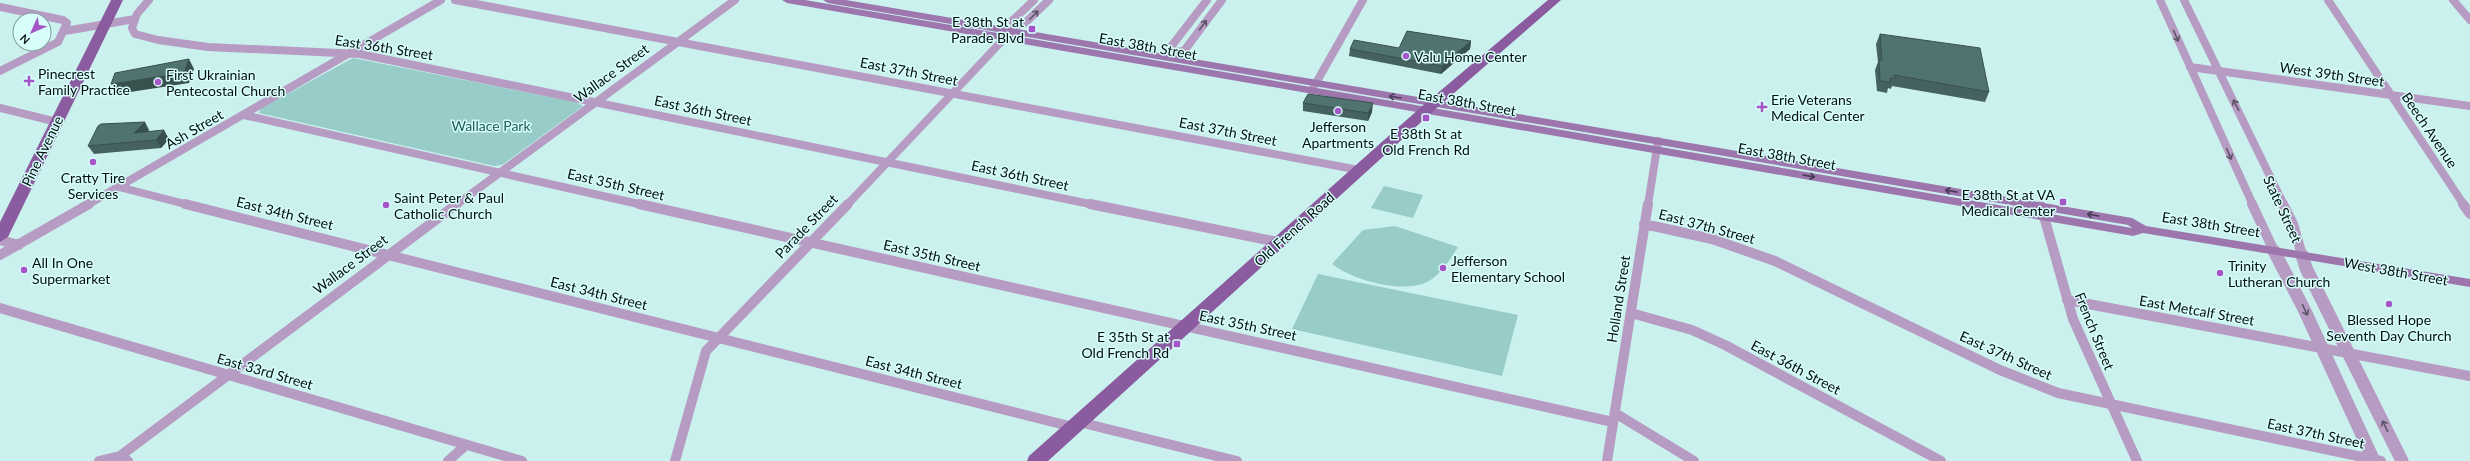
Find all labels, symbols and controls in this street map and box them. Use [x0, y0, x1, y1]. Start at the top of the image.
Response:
one-way arrow [1029, 10, 1039, 20]
north arrow [12, 12, 52, 52]
place label: E 38th St at Parade Blvd [951, 13, 1024, 46]
one-way arrow [1198, 20, 1207, 31]
marker: E 38th St at Parade Blvd [1027, 24, 1037, 34]
street label: East 38th Street [1098, 29, 1198, 63]
one-way arrow [2173, 29, 2180, 41]
street label: East 36th Street [334, 31, 434, 63]
text: N [17, 32, 32, 47]
street label: Wallace Street [570, 40, 652, 106]
place label: Valu Home Center [1414, 48, 1527, 65]
marker: Valu Home Center [1401, 51, 1411, 61]
street label: East 37th Street [859, 53, 959, 89]
street label: West 39th Street [2279, 58, 2385, 90]
place label: Pinecrest Family Practice [38, 65, 130, 98]
place label: First Ukrainian Pentecostal Church [166, 66, 285, 99]
marker: Pinecrest Family Practice [23, 75, 35, 87]
marker: First Ukrainian Pentecostal Church [153, 77, 163, 87]
street label: East 38th Street [1417, 85, 1517, 119]
street label: Beech Avenue [2398, 89, 2462, 171]
street label: East 36th Street [653, 91, 753, 129]
place label: Erie Veterans Medical Center [1771, 91, 1865, 124]
one-way arrow [1389, 93, 1402, 101]
one-way arrow [2232, 99, 2239, 111]
marker: Erie Veterans Medical Center [1756, 101, 1768, 113]
street label: Ash Street [162, 106, 226, 152]
marker: Jefferson Apartments [1333, 106, 1343, 116]
street label: Pine Avenue [18, 113, 66, 189]
street label: East 37th Street [1178, 113, 1278, 149]
marker: E 38th St at Old French Rd [1421, 113, 1431, 123]
park label: Wallace Park [451, 117, 531, 134]
place label: Jefferson Apartments [1302, 118, 1374, 151]
place label: E 38th St at Old French Rd [1382, 125, 1470, 158]
street label: East 38th Street [1737, 139, 1837, 173]
one-way arrow [2226, 148, 2233, 160]
street label: East 36th Street [970, 156, 1070, 194]
marker: Cratty Tire Services [88, 157, 98, 167]
street label: East 35th Street [566, 165, 666, 203]
place label: Cratty Tire Services [61, 169, 125, 202]
one-way arrow [1802, 172, 1815, 180]
street label: State Street [2260, 173, 2306, 245]
place label: E 38th St at VA Medical Center [1961, 186, 2056, 219]
one-way arrow [1945, 187, 1958, 195]
street label: Old French Road [1250, 188, 1338, 270]
place label: Saint Peter & Paul Catholic Church [394, 189, 504, 222]
street label: Parade Street [771, 190, 841, 262]
street label: East 34th Street [235, 193, 335, 233]
marker: E 38th St at VA Medical Center [2058, 197, 2068, 207]
marker: Saint Peter & Paul Catholic Church [381, 200, 391, 210]
street label: East 37th Street [1657, 205, 1757, 247]
street label: East 38th Street [2161, 208, 2261, 240]
one-way arrow [2087, 211, 2100, 219]
street label: Wallace Street [309, 231, 391, 297]
street label: East 35th Street [882, 236, 982, 274]
place label: Jefferson Elementary School [1451, 252, 1565, 285]
street label: West 38th Street [2343, 253, 2449, 289]
place label: All In One Supermarket [32, 254, 110, 287]
street label: Holland Street [1603, 254, 1633, 344]
place label: Trinity Lutheran Church [2228, 257, 2330, 290]
marker: Jefferson Elementary School [1438, 263, 1448, 273]
marker: All In One Supermarket [19, 265, 29, 275]
marker: Trinity Lutheran Church [2215, 268, 2225, 278]
street label: East 34th Street [549, 273, 649, 313]
street label: French Street [2072, 290, 2118, 372]
street label: East Metcalf Street [2138, 291, 2256, 329]
marker: Blessed Hope Seventh Day Church [2384, 299, 2394, 309]
one-way arrow [2302, 304, 2309, 316]
street label: East 35th Street [1198, 306, 1298, 344]
place label: Blessed Hope Seventh Day Church [2326, 311, 2452, 344]
street label: East 37th Street [1957, 327, 2055, 383]
place label: E 35th St at Old French Rd [1082, 328, 1169, 361]
street label: East 36th Street [1748, 336, 1844, 398]
marker: E 35th St at Old French Rd [1172, 339, 1182, 349]
street label: East 33rd Street [215, 349, 315, 393]
street label: East 34th Street [864, 352, 964, 392]
street label: East 37th Street [2266, 414, 2366, 452]
one-way arrow [2381, 420, 2388, 432]

